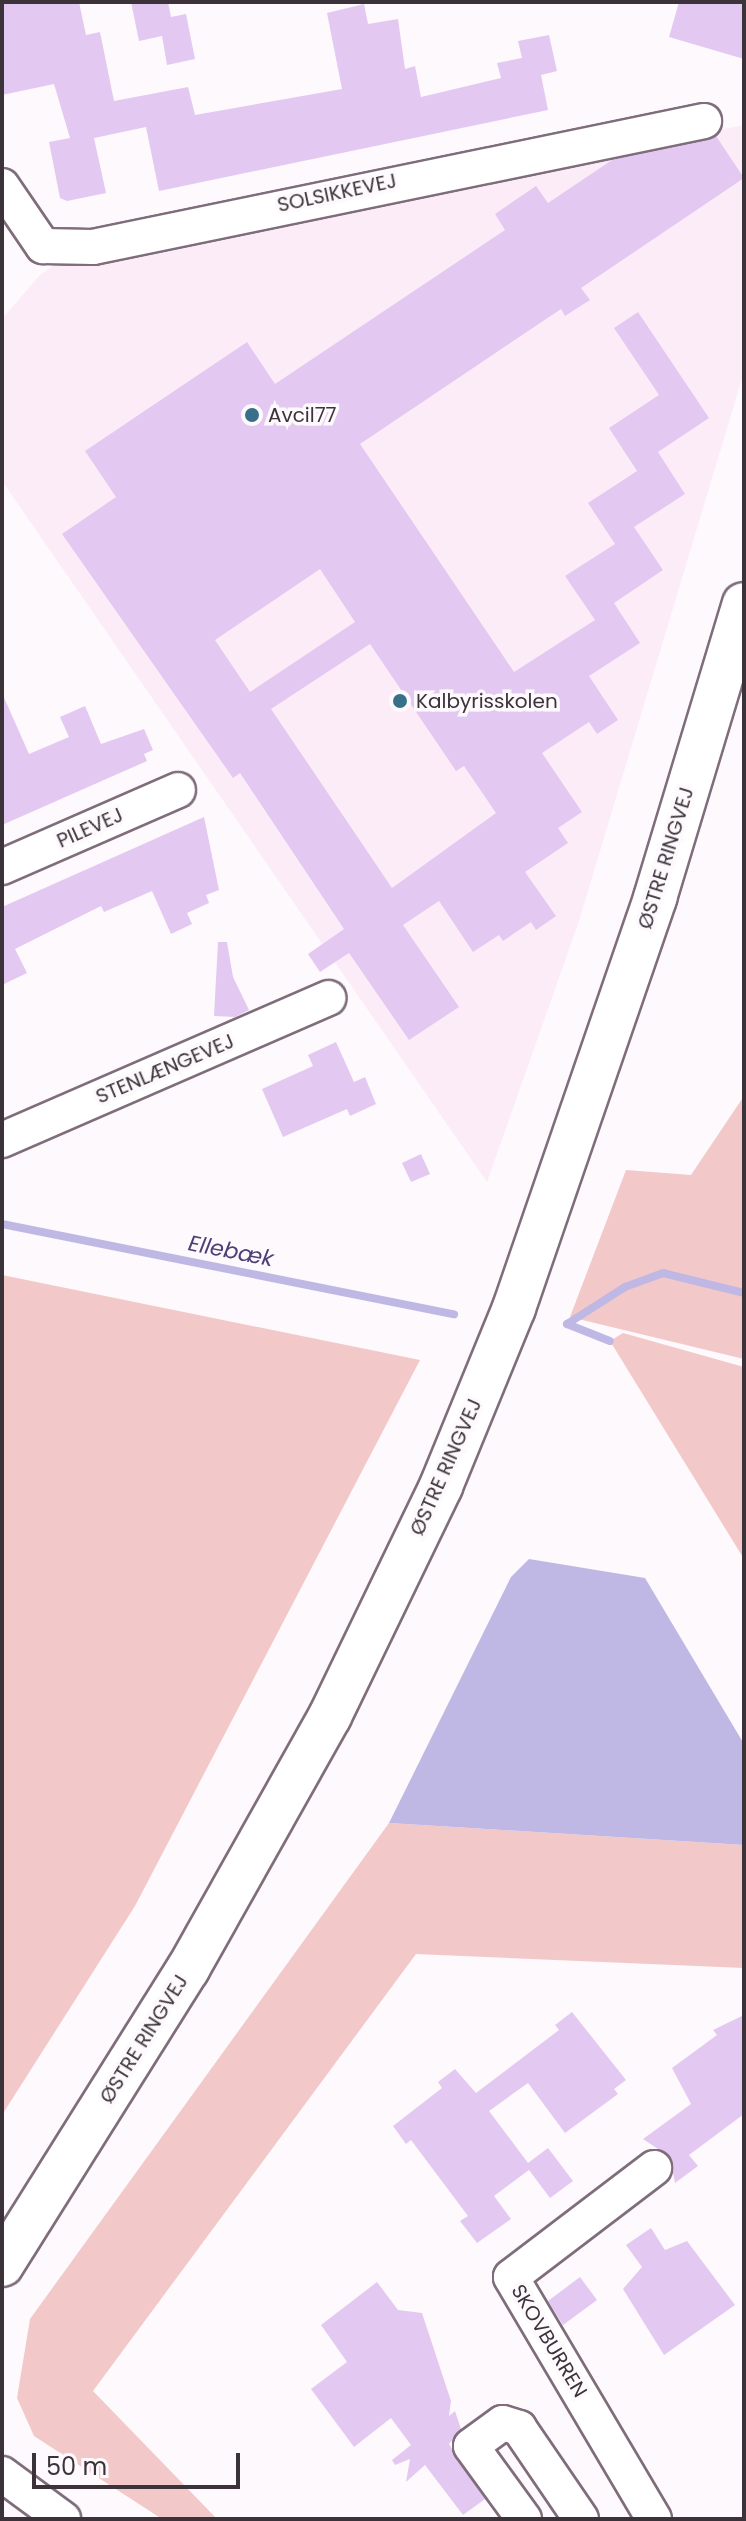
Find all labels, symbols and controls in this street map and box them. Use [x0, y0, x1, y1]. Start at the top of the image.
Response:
street label: SOLSIKKEVEJ [275, 169, 399, 217]
place label: Avcil77 [268, 403, 337, 427]
marker: Avcil77 [243, 406, 261, 424]
place label: Kalbyrisskolen [416, 689, 558, 713]
marker: Kalbyrisskolen [391, 692, 409, 710]
street label: ØSTRE RINGVEJ [633, 784, 699, 932]
street label: PILEVEJ [53, 803, 127, 853]
street label: STENLÆNGEVEJ [92, 1029, 238, 1109]
water label: Ellebæk [186, 1230, 276, 1272]
street label: ØSTRE RINGVEJ [405, 1395, 487, 1539]
street label: ØSTRE RINGVEJ [95, 1970, 193, 2108]
street label: SKOVBURREN [506, 2280, 592, 2402]
scale bar [36, 2437, 244, 2487]
text: 50 m [46, 2450, 107, 2483]

